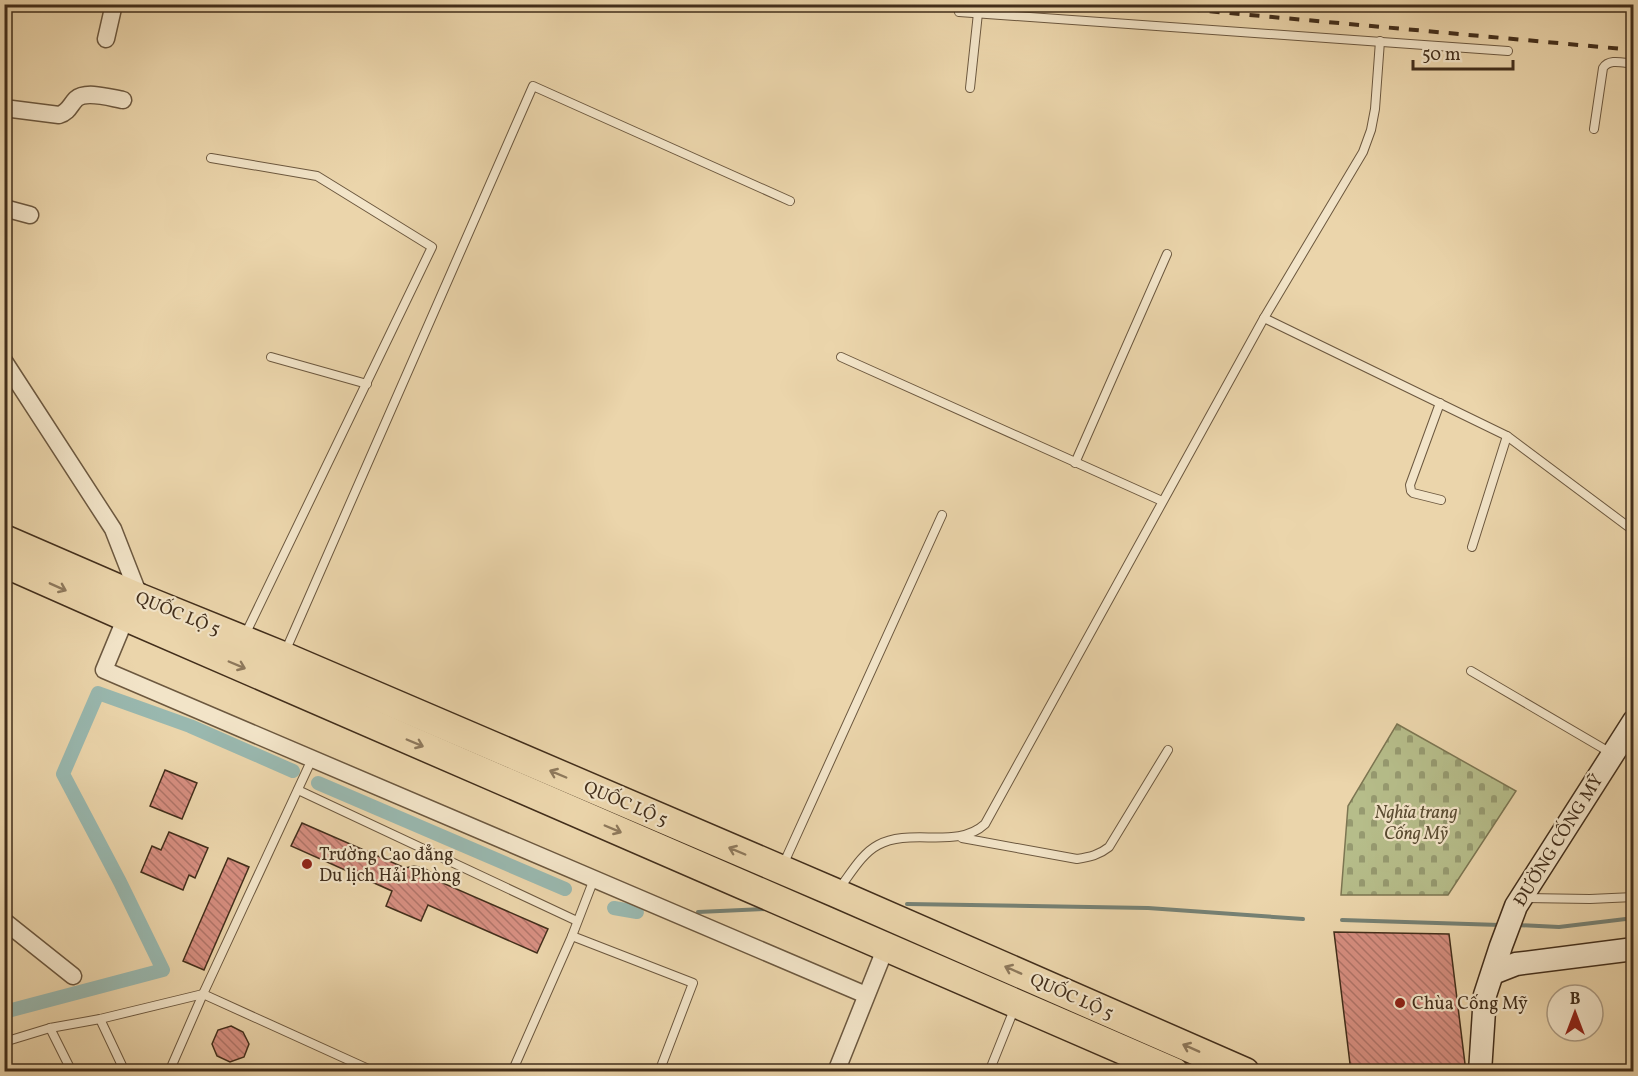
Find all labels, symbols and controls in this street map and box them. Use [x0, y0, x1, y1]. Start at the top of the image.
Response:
scale bar [1413, 33, 1514, 71]
text: 50 m [1422, 43, 1461, 68]
one-way arrow [48, 582, 67, 593]
street label: QUỐC LỘ 5 [131, 584, 224, 643]
one-way arrow [227, 660, 245, 671]
one-way arrow [406, 738, 424, 749]
one-way arrow [550, 768, 568, 779]
street label: ĐƯỜNG CỐNG MỸ [1507, 769, 1610, 912]
street label: QUỐC LỘ 5 [579, 774, 672, 833]
park label: Nghĩa trang Cống Mỹ [1375, 801, 1457, 847]
one-way arrow [604, 824, 622, 835]
place label: Trường Cao đẳng Du lịch Hải Phòng [319, 843, 461, 889]
one-way arrow [729, 845, 747, 856]
marker: Trường Cao đẳng Du lịch Hải Phòng [300, 857, 314, 871]
one-way arrow [1004, 964, 1022, 975]
street label: QUỐC LỘ 5 [1026, 966, 1118, 1027]
north arrow [1545, 983, 1605, 1043]
text: B [1570, 989, 1581, 1011]
place label: Chùa Cống Mỹ [1412, 992, 1528, 1017]
marker: Chùa Cống Mỹ [1393, 996, 1407, 1010]
one-way arrow [1183, 1042, 1201, 1053]

